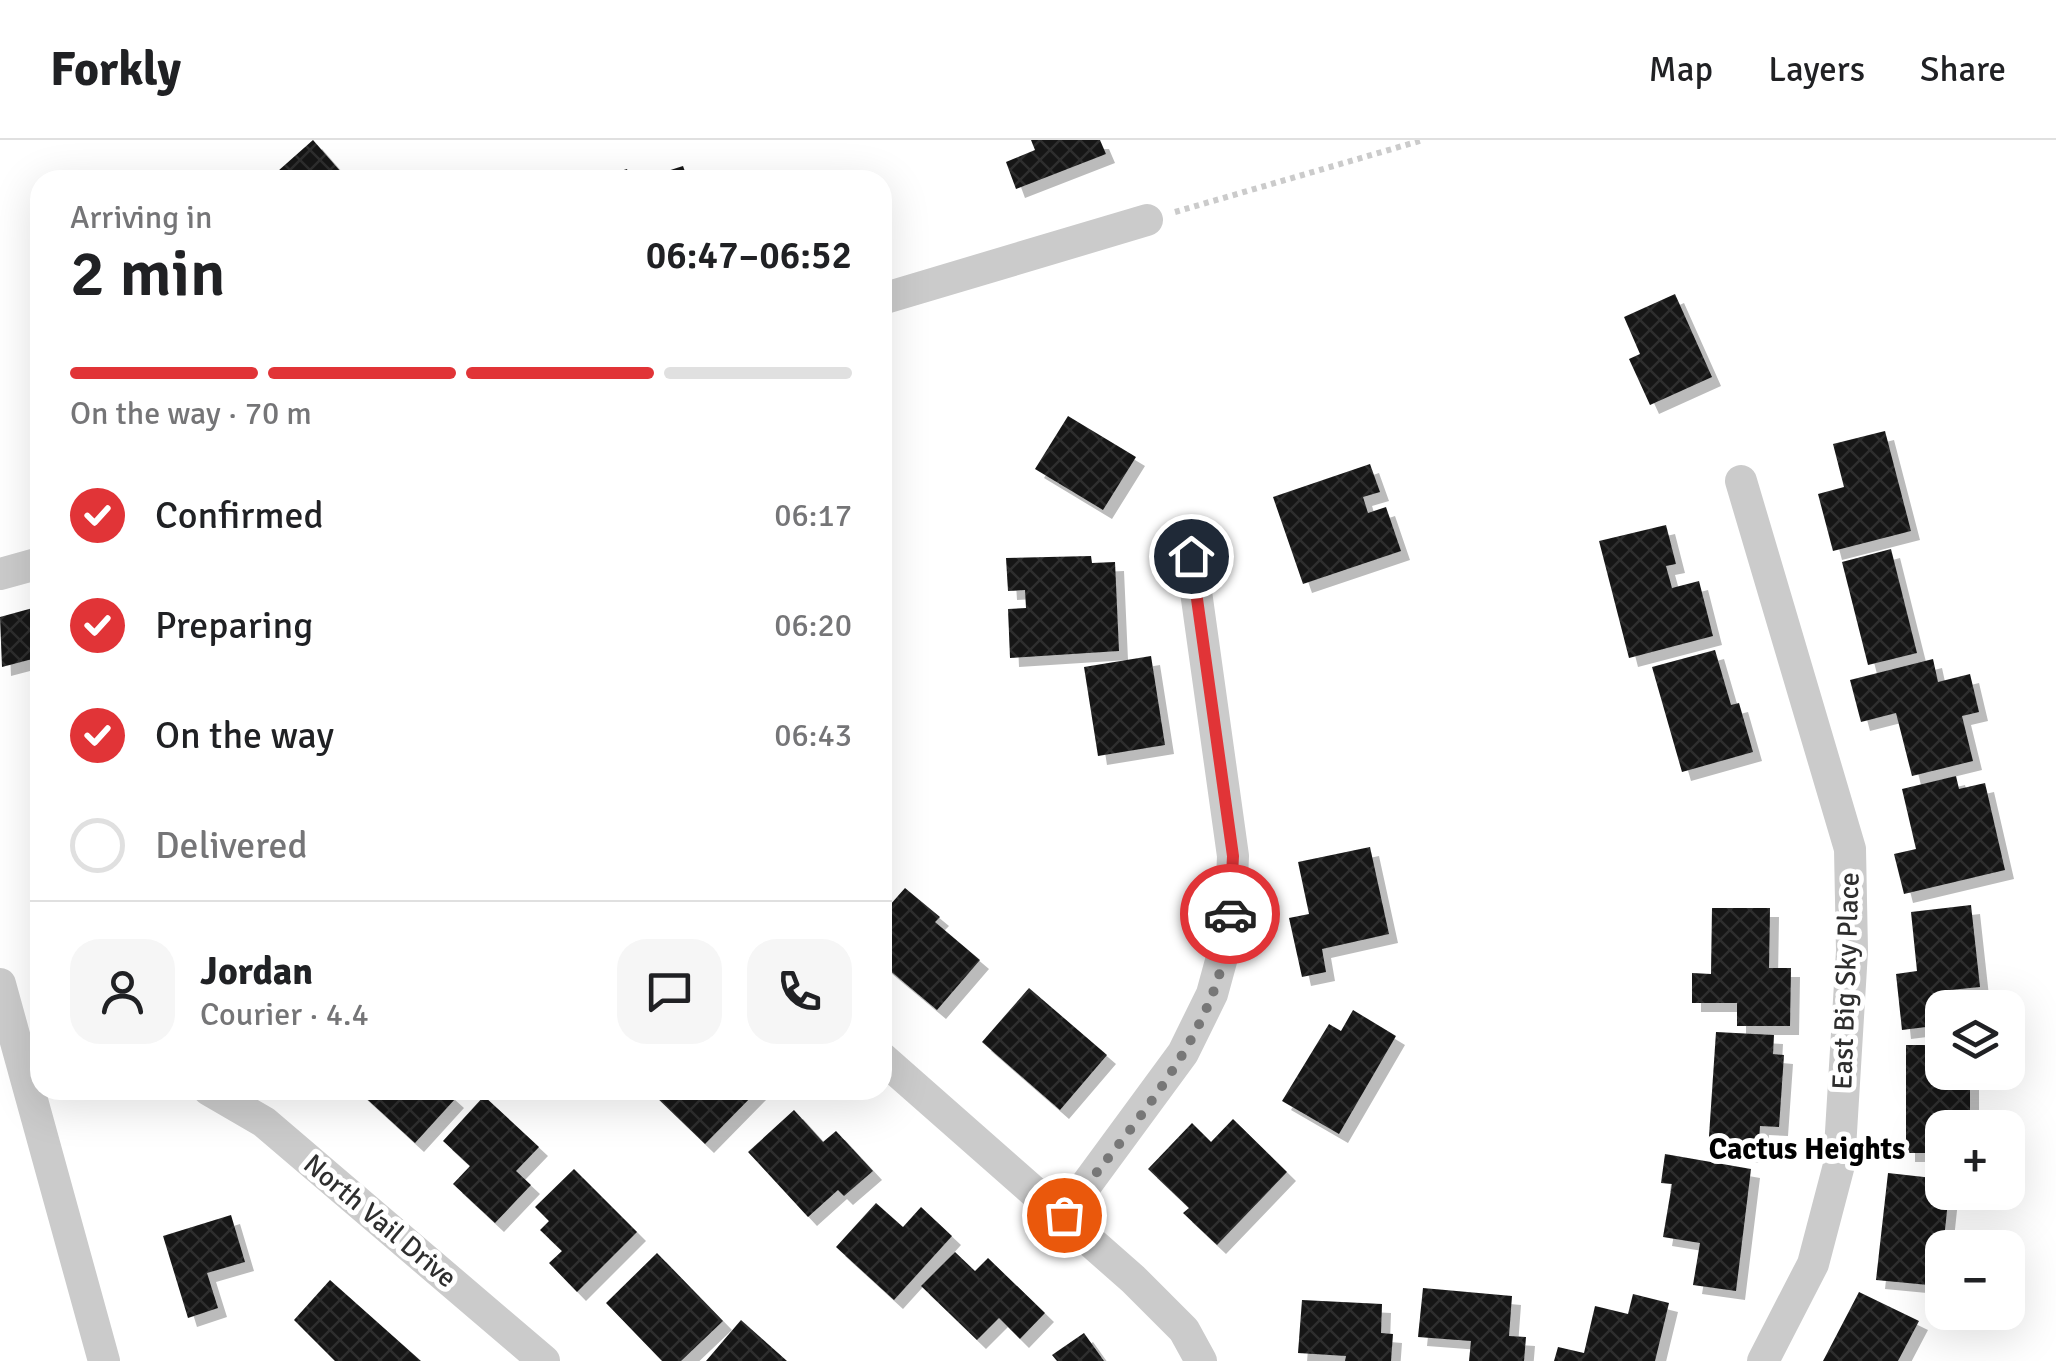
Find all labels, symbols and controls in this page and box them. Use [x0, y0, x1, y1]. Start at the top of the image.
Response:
text: Forkly [50, 40, 181, 99]
text: Map [1649, 48, 1713, 91]
text: Layers [1768, 48, 1865, 91]
text: Share [1920, 48, 2006, 91]
text: Arriving in [70, 198, 212, 237]
text: 06:47–06:52 [646, 232, 852, 279]
text: 2 min [70, 234, 226, 314]
text: On the way · 70 m [70, 394, 312, 433]
icon: check [70, 488, 125, 543]
text: Confirmed [155, 492, 324, 539]
text: 06:17 [774, 496, 852, 535]
pin [1149, 514, 1234, 599]
icon: home [1164, 529, 1219, 584]
icon: check [70, 598, 125, 653]
text: Preparing [155, 602, 313, 649]
text: 06:20 [774, 606, 852, 645]
icon: check [70, 708, 125, 763]
text: On the way [155, 712, 334, 759]
text: 06:43 [774, 716, 852, 755]
text: Delivered [155, 822, 308, 869]
courier [1180, 864, 1280, 964]
street label: East Big Sky Place [1825, 872, 1867, 1090]
icon: car [1203, 887, 1258, 942]
button: person [70, 939, 175, 1044]
button: chat [617, 939, 722, 1044]
button: phone [747, 939, 852, 1044]
text: Jordan [200, 948, 313, 995]
map controls [1925, 990, 2025, 1330]
button: layers [1925, 990, 2025, 1090]
text: Courier · 4.4 [200, 995, 369, 1034]
button: + [1925, 1110, 2025, 1210]
district label: Cactus Heights [1709, 1131, 1905, 1168]
street label: North Vail Drive [296, 1147, 464, 1295]
pin [1022, 1173, 1107, 1258]
icon: bag [1037, 1188, 1092, 1243]
button: − [1925, 1230, 2025, 1330]

